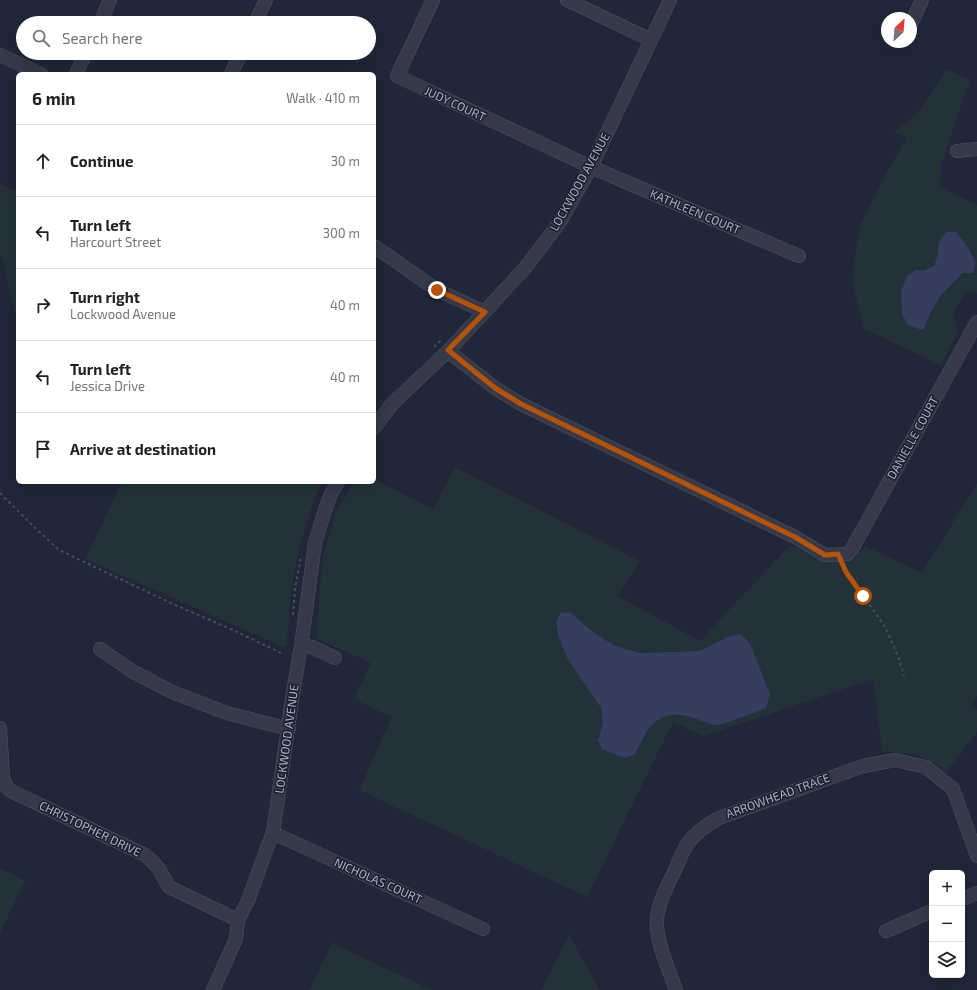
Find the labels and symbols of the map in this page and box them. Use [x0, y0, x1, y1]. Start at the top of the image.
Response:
north arrow [881, 12, 917, 48]
street label: JUDY COURT [423, 83, 488, 123]
street label: LOCKWOOD AVENUE [546, 130, 612, 233]
street label: KATHLEEN COURT [648, 186, 743, 236]
route end [428, 281, 446, 299]
street label: DANIELLE COURT [884, 394, 941, 481]
route start [854, 587, 872, 605]
street label: LOCKWOOD AVENUE [271, 683, 301, 794]
street label: ARROWHEAD TRACE [724, 770, 832, 820]
street label: CHRISTOPHER DRIVE [37, 797, 144, 859]
street label: NICHOLAS COURT [332, 854, 424, 906]

